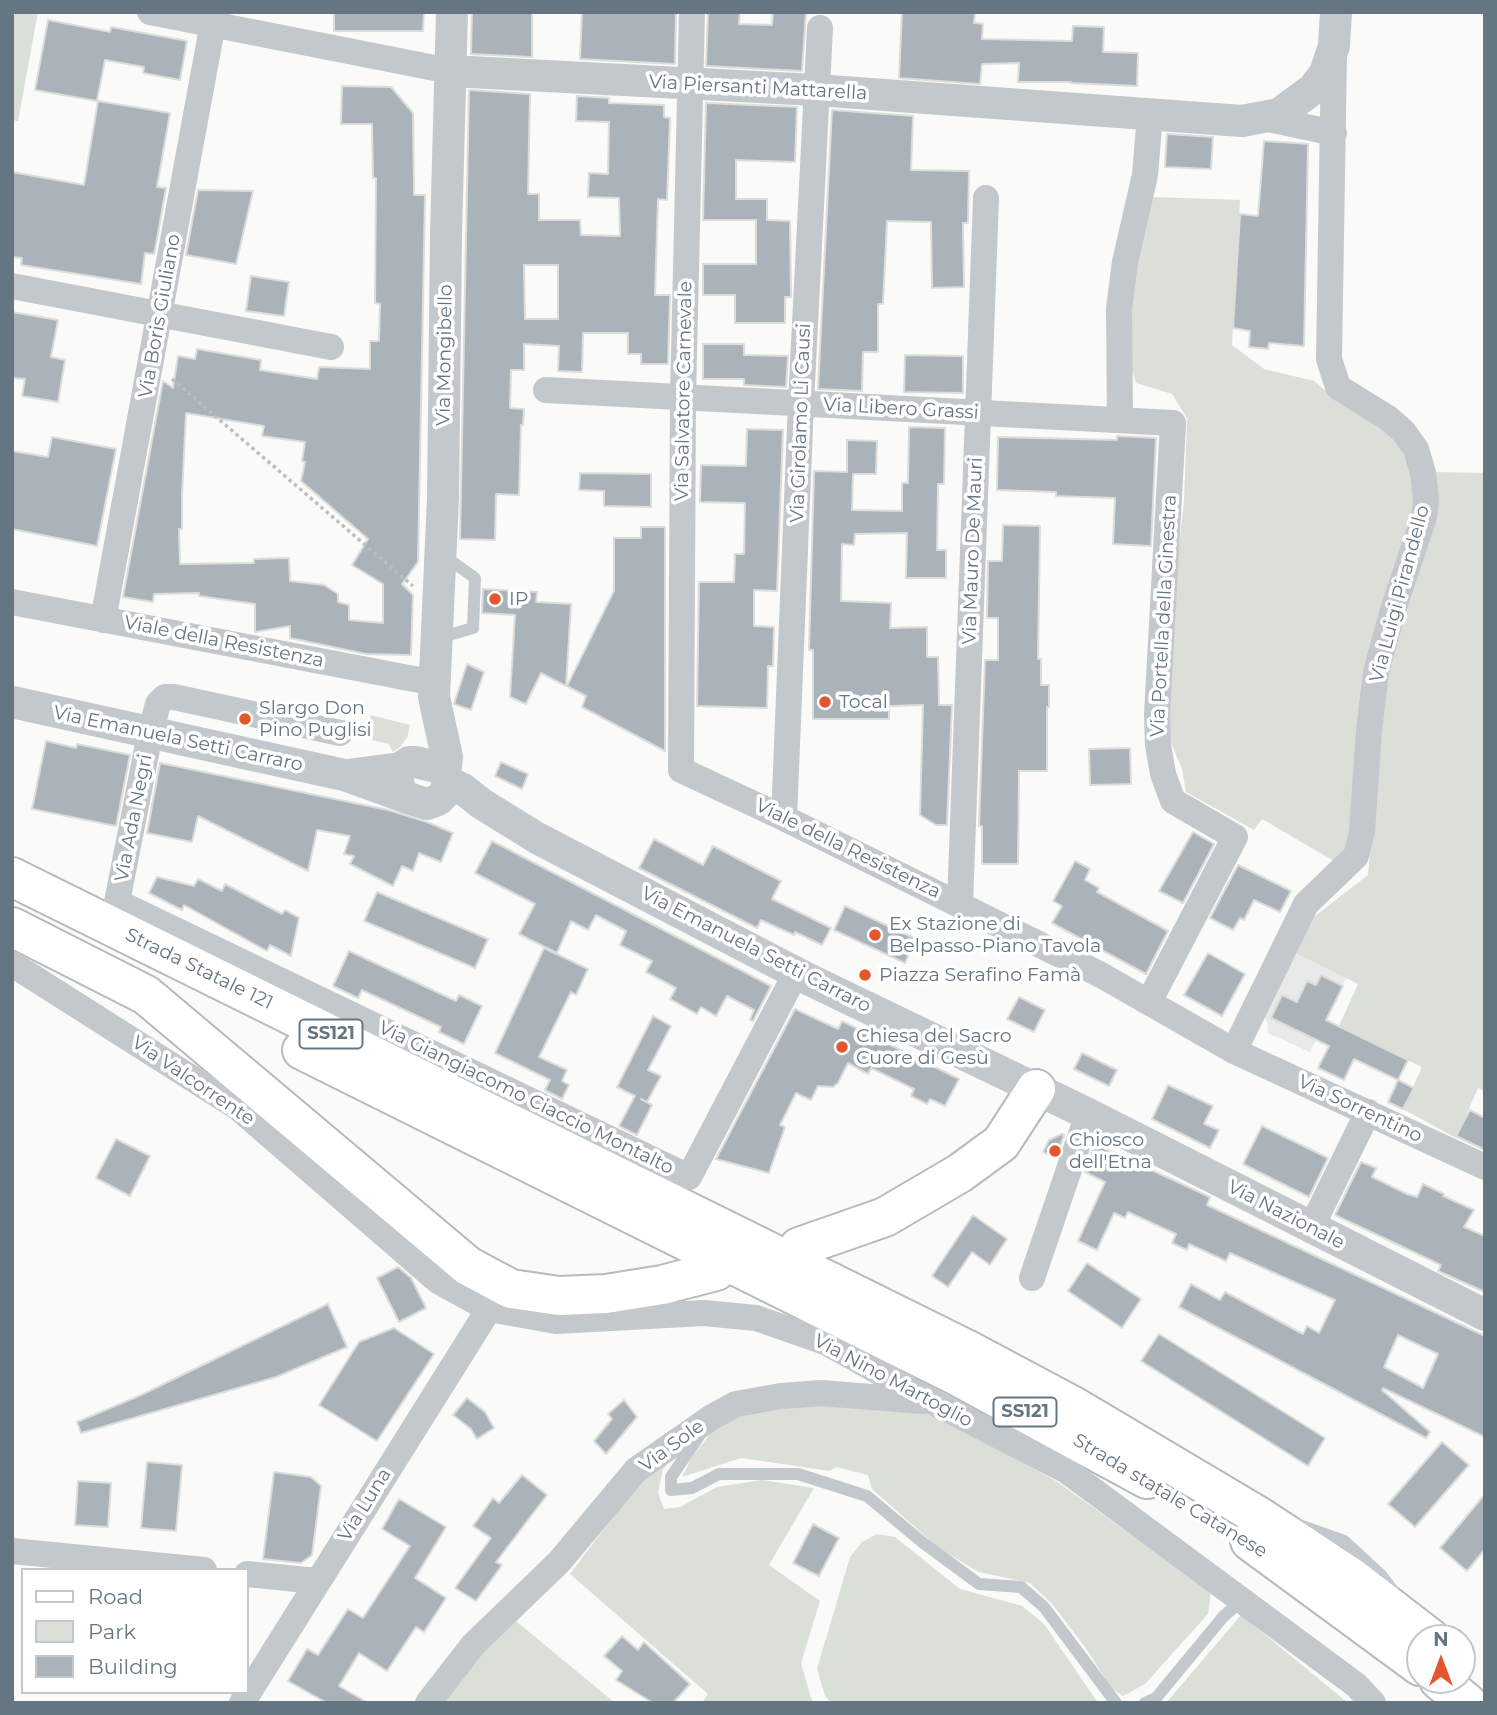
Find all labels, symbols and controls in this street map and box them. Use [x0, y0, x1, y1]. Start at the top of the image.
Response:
street label: Via Piersanti Mattarella [648, 71, 868, 105]
street label: Via Boris Giuliano [134, 232, 186, 400]
street label: Via Salvatore Carnevale [671, 281, 697, 501]
street label: Via Mongibello [432, 284, 458, 426]
street label: Via Girolamo Li Causi [786, 323, 816, 523]
street label: Via Libero Grassi [823, 394, 979, 424]
street label: Via Mauro De Mauri [958, 457, 988, 645]
street label: Via Portella della Ginestra [1146, 494, 1182, 738]
street label: Via Luigi Pirandello [1365, 503, 1435, 685]
place label: IP [509, 588, 528, 610]
marker: IP [487, 591, 503, 607]
street label: Viale della Resistenza [122, 611, 326, 673]
place label: Tocal [839, 691, 888, 713]
marker: Tocal [817, 694, 833, 710]
place label: Slargo Don Pino Puglisi [259, 697, 372, 741]
street label: Via Emanuela Setti Carraro [51, 701, 305, 777]
marker: Slargo Don Pino Puglisi [237, 711, 253, 727]
street label: Via Ada Negri [110, 752, 158, 884]
street label: Viale della Resistenza [752, 794, 944, 904]
street label: Via Emanuela Setti Carraro [637, 882, 875, 1018]
place label: Ex Stazione di Belpasso-Piano Tavola [889, 913, 1101, 957]
street label: Strada Statale 121 [121, 923, 277, 1015]
marker: Ex Stazione di Belpasso-Piano Tavola [867, 927, 883, 943]
place label: Piazza Serafino Famà [879, 964, 1081, 986]
marker: Piazza Serafino Famà [857, 967, 873, 983]
street label: Via Giangiacomo Ciaccio Montalto [375, 1016, 677, 1180]
road number: SS121 [300, 1020, 362, 1049]
place label: Chiesa del Sacro Cuore di Gesù [856, 1025, 1012, 1069]
street label: Via Valcorrente [127, 1032, 259, 1130]
marker: Chiesa del Sacro Cuore di Gesù [834, 1039, 850, 1055]
street label: Via Sorrentino [1294, 1070, 1426, 1148]
place label: Chiosco dell'Etna [1069, 1129, 1152, 1173]
marker: Chiosco dell'Etna [1047, 1143, 1063, 1159]
street label: Via Nazionale [1224, 1176, 1348, 1254]
street label: Via Nino Martoglio [810, 1330, 976, 1432]
road number: SS121 [993, 1398, 1056, 1427]
street label: Via Sole [635, 1415, 709, 1477]
street label: Strada statale Catanese [1069, 1429, 1271, 1563]
street label: Via Luna [334, 1464, 396, 1546]
legend [21, 1568, 248, 1694]
text: Road [88, 1584, 143, 1609]
text: Park [88, 1619, 136, 1644]
north arrow [1406, 1624, 1476, 1694]
text: N [1433, 1628, 1449, 1651]
text: Building [88, 1654, 178, 1679]

